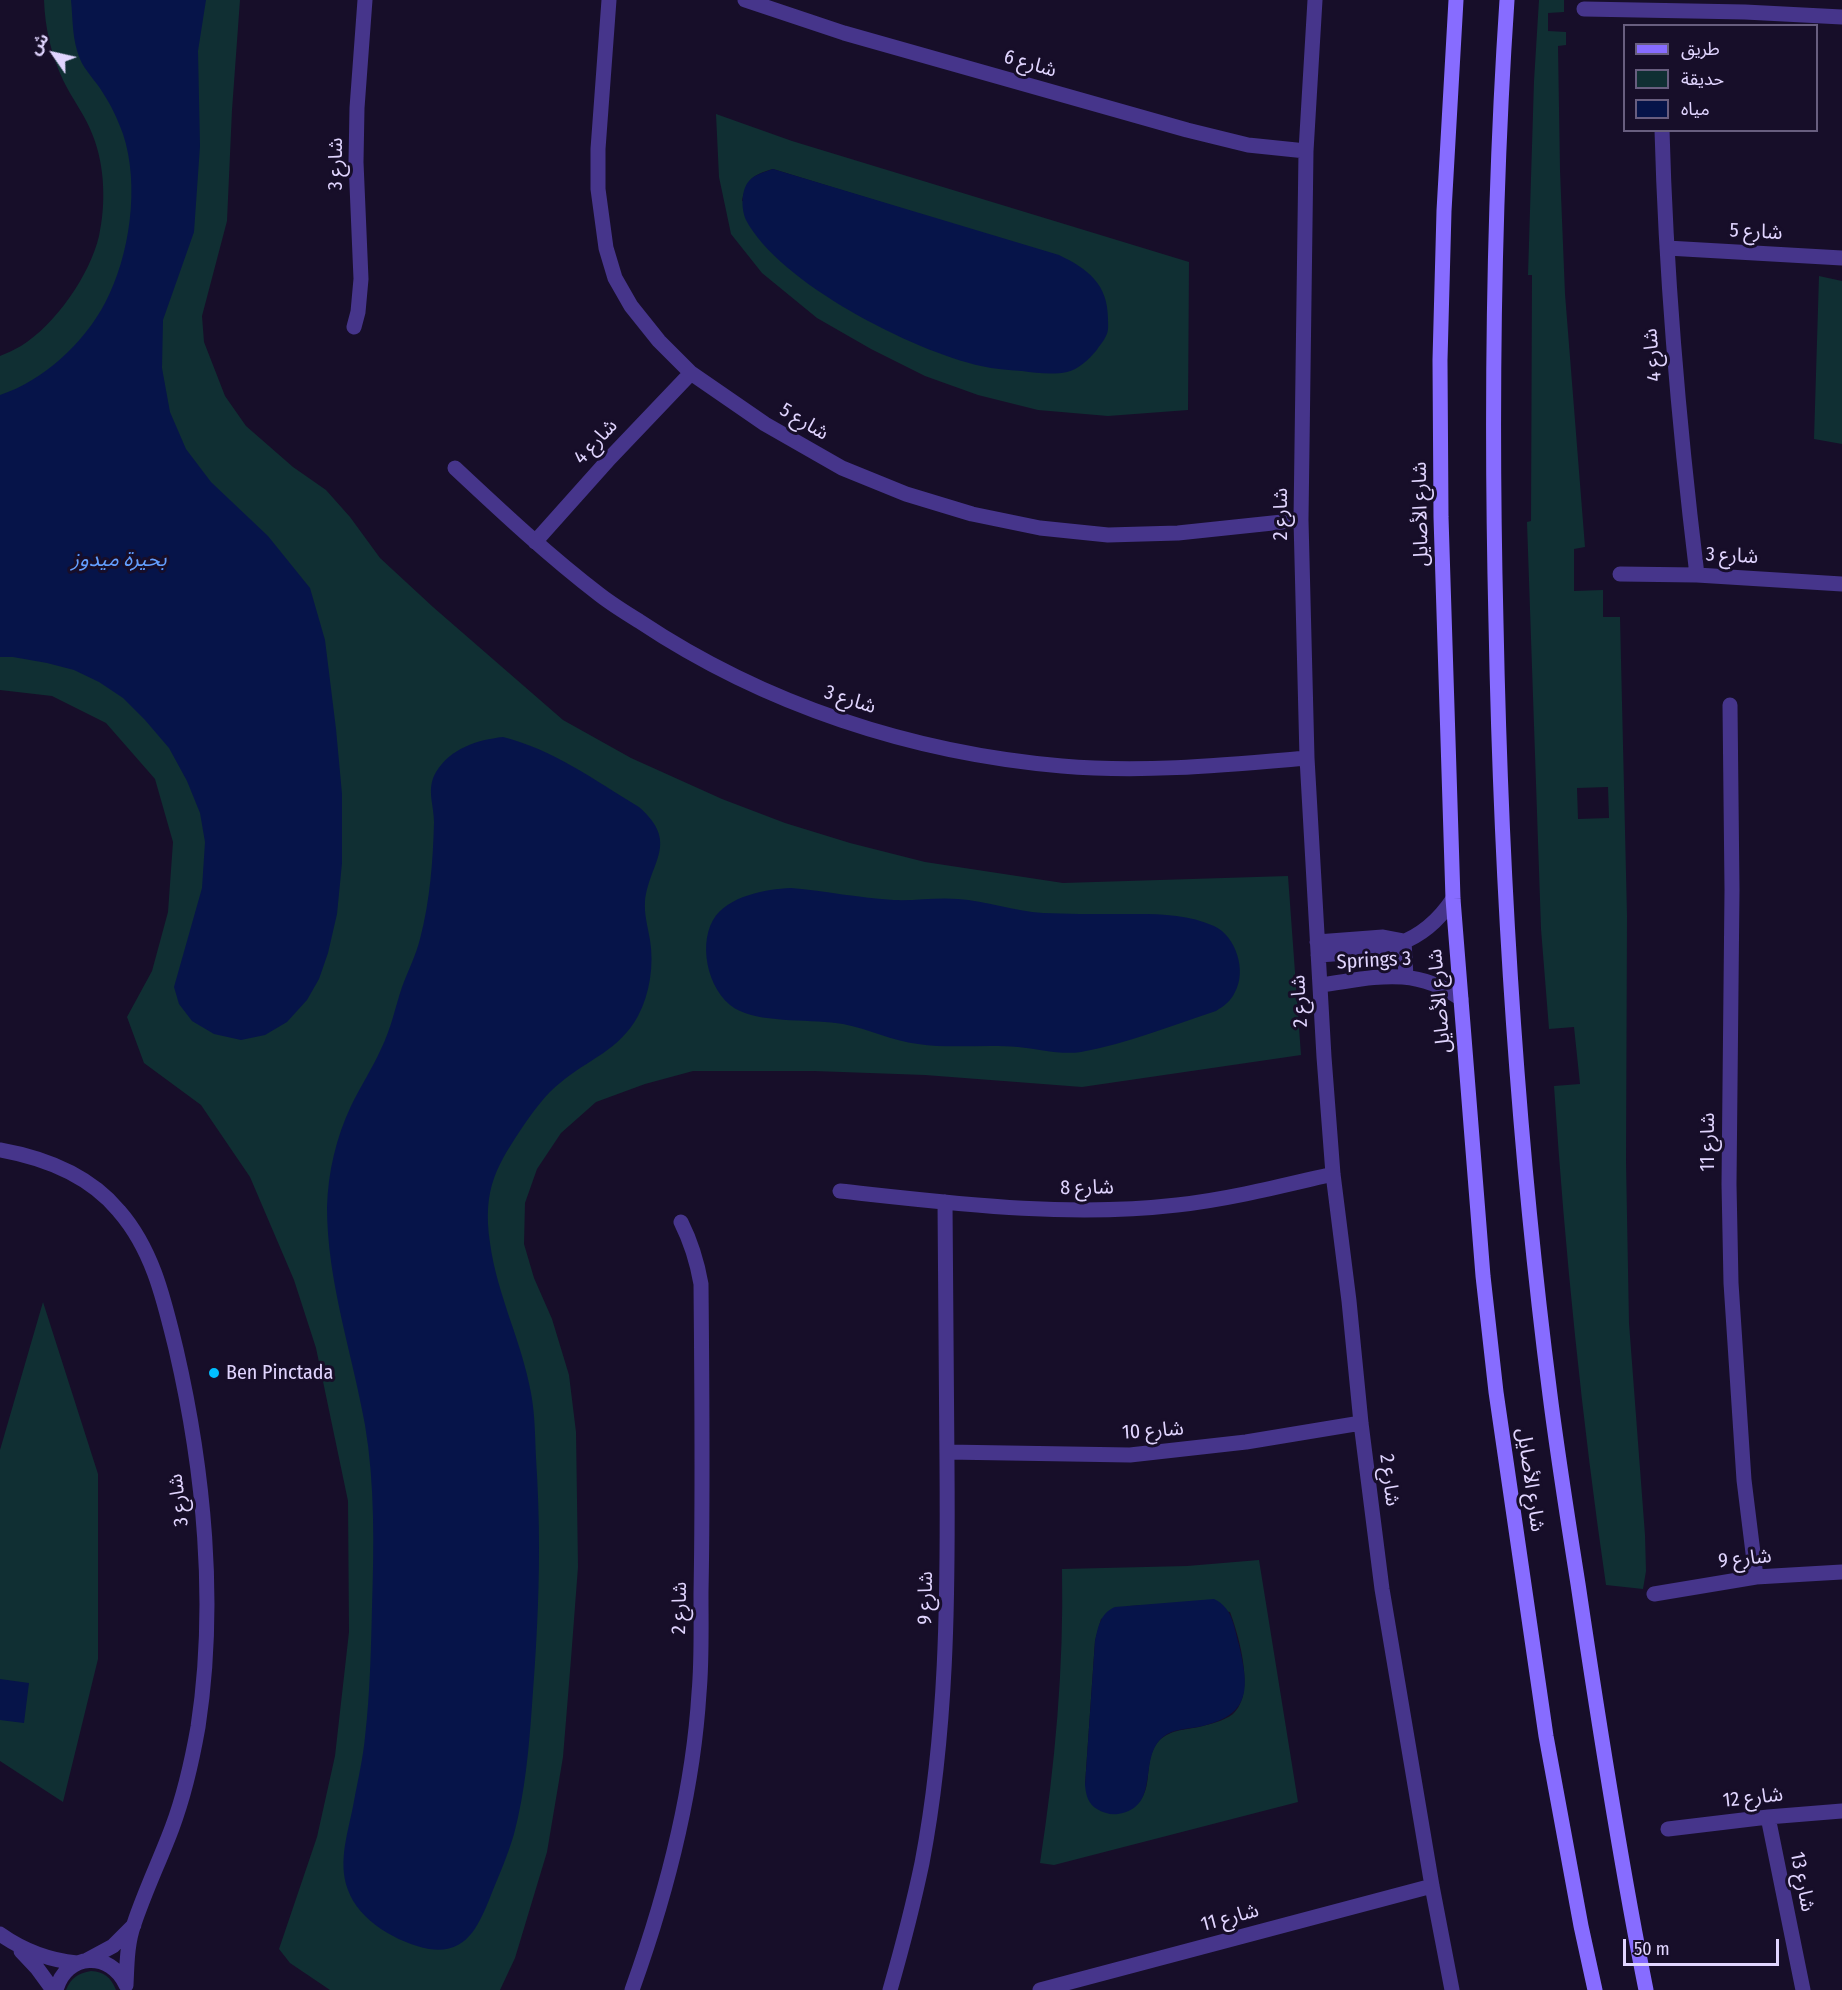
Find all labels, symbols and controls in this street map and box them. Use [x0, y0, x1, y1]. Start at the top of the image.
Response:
north arrow [24, 24, 84, 84]
legend [1623, 24, 1818, 132]
text: ش [25, 29, 53, 58]
text: طريق [1681, 38, 1720, 60]
street label: شارع 6 [1001, 45, 1059, 83]
text: حديقة [1681, 68, 1724, 90]
text: مياه [1681, 98, 1710, 120]
street label: شارع 3 [324, 138, 348, 190]
street label: شارع 5 [1729, 219, 1783, 245]
street label: شارع 4 [1639, 327, 1667, 383]
street label: شارع 5 [775, 398, 833, 446]
street label: شارع 4 [569, 414, 623, 470]
street label: شارع الأصايل [1408, 462, 1434, 566]
street label: شارع 2 [1269, 488, 1293, 540]
street label: شارع 3 [1705, 543, 1759, 569]
water label: بحيرة ميدوز [72, 547, 166, 573]
street label: شارع 3 [821, 680, 879, 720]
street label: Springs 3 [1336, 947, 1412, 975]
street label: شارع الأصايل [1423, 948, 1457, 1054]
street label: شارع 2 [1287, 974, 1313, 1028]
street label: شارع 11 [1696, 1113, 1720, 1171]
street label: شارع 8 [1060, 1176, 1114, 1200]
place label: Ben Pinctada [226, 1361, 333, 1385]
marker: Ben Pinctada [207, 1366, 221, 1380]
street label: شارع 10 [1121, 1417, 1185, 1445]
street label: شارع الأصايل [1511, 1427, 1549, 1533]
street label: شارع 2 [1374, 1452, 1404, 1508]
street label: شارع 3 [164, 1472, 194, 1528]
street label: شارع 9 [1717, 1544, 1773, 1574]
street label: شارع 9 [914, 1571, 938, 1625]
street label: شارع 2 [668, 1582, 692, 1634]
street label: شارع 12 [1722, 1783, 1784, 1813]
street label: شارع 13 [1784, 1850, 1820, 1914]
street label: شارع 11 [1198, 1899, 1262, 1937]
scale bar [1626, 1927, 1782, 1965]
text: 50 m [1634, 1938, 1670, 1960]

